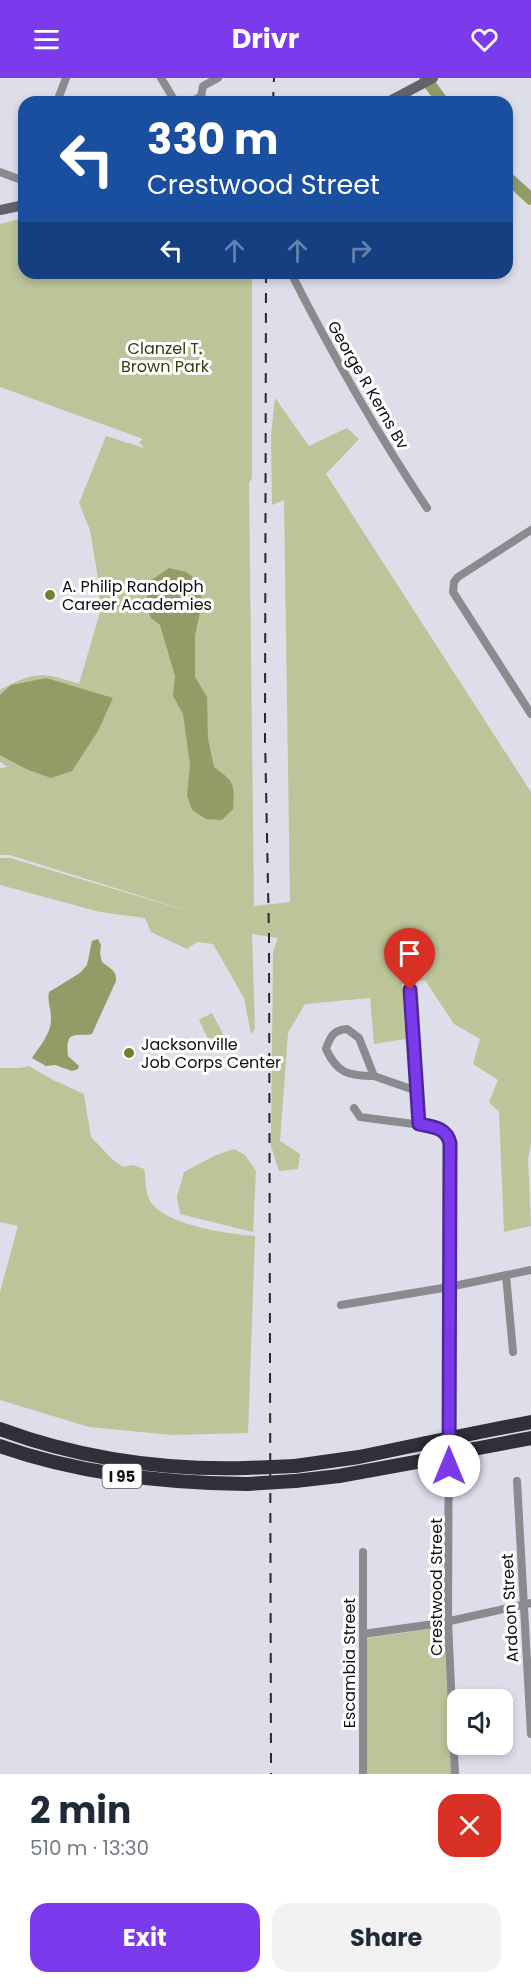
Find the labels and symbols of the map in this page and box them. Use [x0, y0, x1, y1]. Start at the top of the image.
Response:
street label: George R Kerns Bv [322, 317, 414, 453]
park label: Clanzel T. Brown Park [121, 337, 210, 378]
place label: A. Philip Randolph Career Academies [62, 575, 212, 616]
marker: A. Philip Randolph Career Academies [43, 588, 57, 602]
pin [384, 928, 435, 990]
place label: Jacksonville Job Corps Center [141, 1033, 281, 1074]
marker: Jacksonville Job Corps Center [122, 1046, 136, 1060]
position arrow [417, 1434, 481, 1498]
road number: I 95 [102, 1464, 142, 1488]
street label: Crestwood Street [425, 1518, 448, 1656]
street label: Ardoon Street [496, 1553, 524, 1663]
street label: Escambia Street [338, 1598, 361, 1728]

